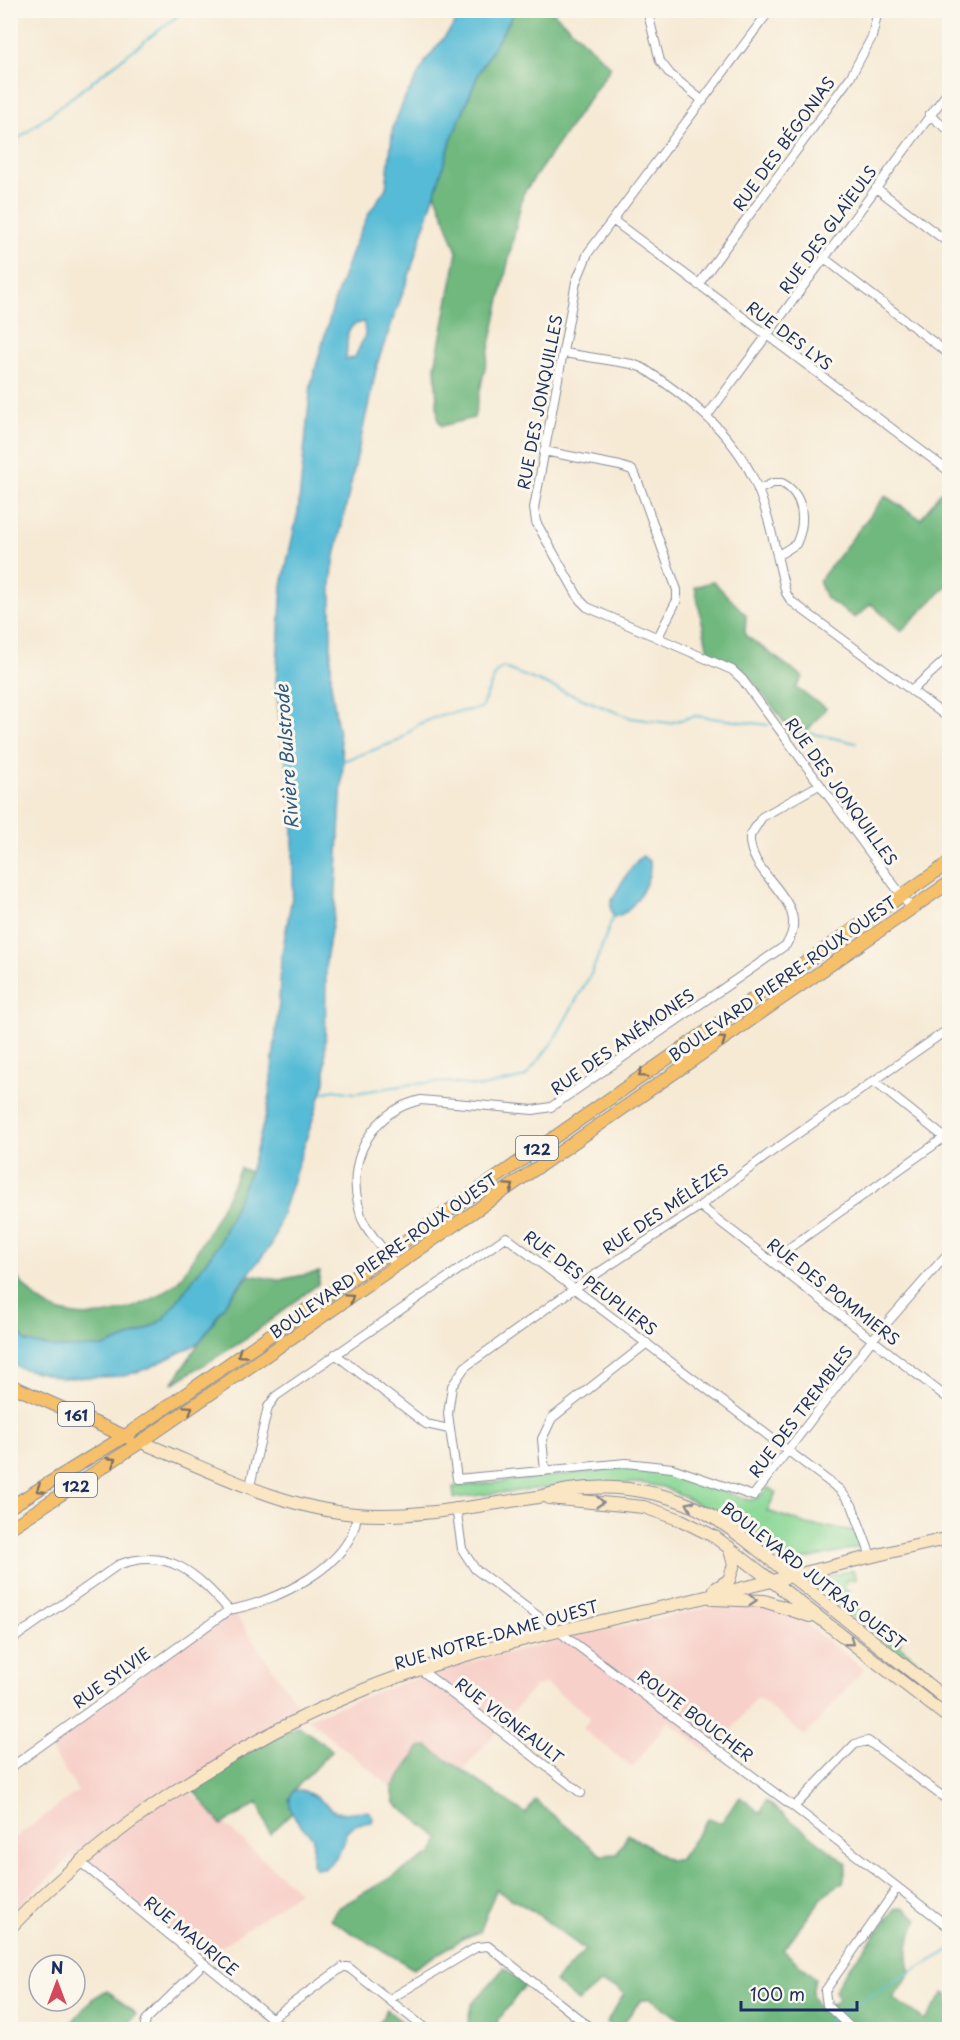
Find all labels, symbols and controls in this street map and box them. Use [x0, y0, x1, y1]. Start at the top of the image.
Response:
street label: RUE DES BÉGONIAS [726, 71, 840, 215]
street label: RUE DES GLAÏEULS [772, 160, 882, 298]
street label: RUE DES LYS [742, 295, 838, 375]
street label: RUE DES JONQUILLES [510, 313, 568, 491]
water label: Rivière Bulstrode [267, 682, 305, 830]
street label: RUE DES JONQUILLES [780, 712, 904, 870]
street label: BOULEVARD PIERRE-ROUX OUEST [663, 890, 901, 1066]
street label: RUE DES ANÉMONES [545, 982, 699, 1100]
one-way arrow [715, 1036, 726, 1047]
one-way arrow [638, 1067, 649, 1078]
road number: 122 [516, 1136, 558, 1160]
street label: RUE DES MÉLÈZES [597, 1157, 733, 1259]
street label: BOULEVARD PIERRE-ROUX OUEST [264, 1167, 502, 1343]
one-way arrow [503, 1183, 514, 1194]
street label: RUE DES PEUPLIERS [519, 1224, 663, 1340]
street label: RUE DES POMMIERS [763, 1232, 905, 1350]
one-way arrow [343, 1294, 354, 1305]
street label: RUE DES TREMBLES [742, 1340, 858, 1482]
one-way arrow [237, 1347, 248, 1358]
road number: 161 [58, 1402, 94, 1426]
one-way arrow [183, 1405, 194, 1416]
one-way arrow [106, 1457, 116, 1469]
road number: 122 [55, 1473, 97, 1497]
one-way arrow [36, 1482, 46, 1494]
one-way arrow [595, 1495, 604, 1508]
street label: BOULEVARD JUTRAS OUEST [717, 1495, 911, 1655]
one-way arrow [686, 1501, 697, 1513]
street label: RUE NOTRE-DAME OUEST [391, 1593, 601, 1675]
one-way arrow [748, 1593, 757, 1606]
one-way arrow [843, 1635, 854, 1646]
street label: RUE SYLVIE [67, 1641, 155, 1713]
street label: ROUTE BOUCHER [633, 1663, 759, 1767]
street label: RUE VIGNEAULT [451, 1671, 569, 1769]
street label: RUE MAURICE [140, 1889, 244, 1981]
north arrow [27, 1953, 87, 2013]
text: N [51, 1955, 63, 1979]
scale bar [741, 1974, 856, 2012]
text: 100 m [750, 1980, 805, 2007]

